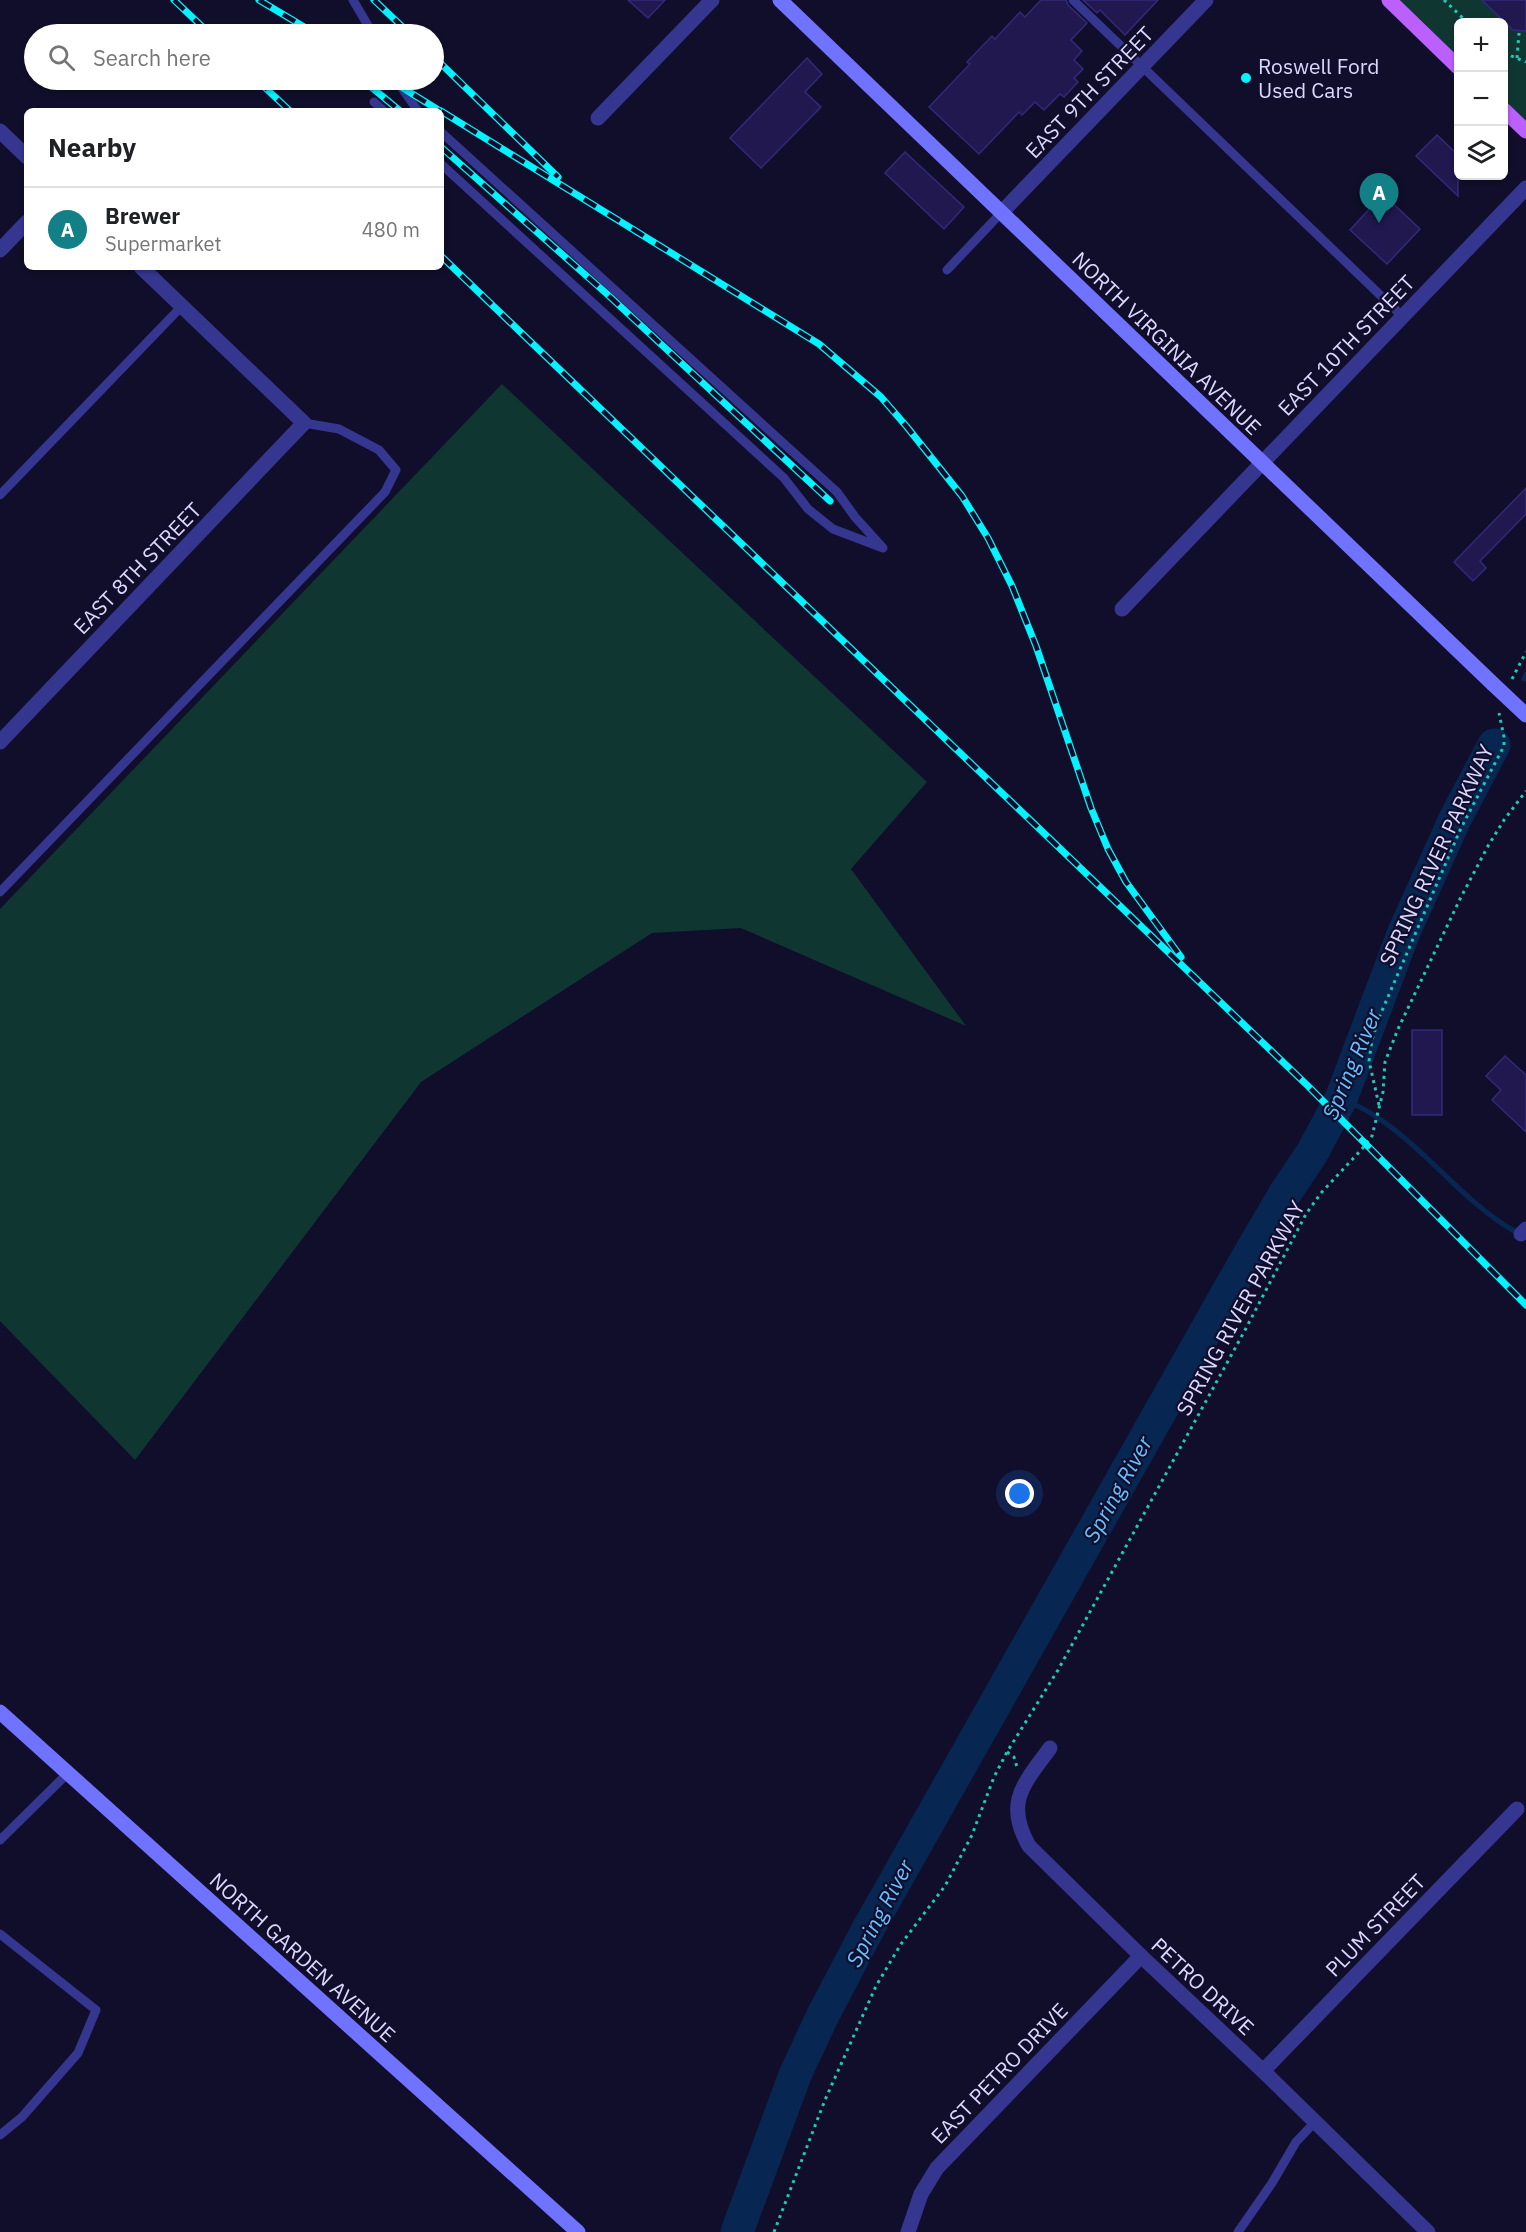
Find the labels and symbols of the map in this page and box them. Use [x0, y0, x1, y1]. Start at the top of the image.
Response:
street label: EAST 9TH STREET [1019, 20, 1159, 164]
place label: Roswell Ford Used Cars [1258, 52, 1380, 104]
marker: Roswell Ford Used Cars [1239, 71, 1253, 85]
pin: A [1360, 174, 1398, 223]
street label: NORTH VIRGINIA AVENUE [1066, 245, 1268, 441]
street label: EAST 10TH STREET [1271, 269, 1421, 421]
street label: EAST 8TH STREET [67, 496, 207, 640]
street label: SPRING RIVER PARKWAY [1372, 739, 1500, 970]
water label: Spring River [1315, 1003, 1388, 1124]
street label: SPRING RIVER PARKWAY [1169, 1195, 1311, 1420]
water label: Spring River [1076, 1430, 1159, 1547]
your location [1005, 1479, 1034, 1508]
water label: Spring River [839, 1854, 920, 1972]
street label: NORTH GARDEN AVENUE [204, 1866, 402, 2048]
street label: PLUM STREET [1319, 1868, 1431, 1982]
street label: PETRO DRIVE [1146, 1931, 1260, 2041]
street label: EAST PETRO DRIVE [924, 1997, 1074, 2149]

